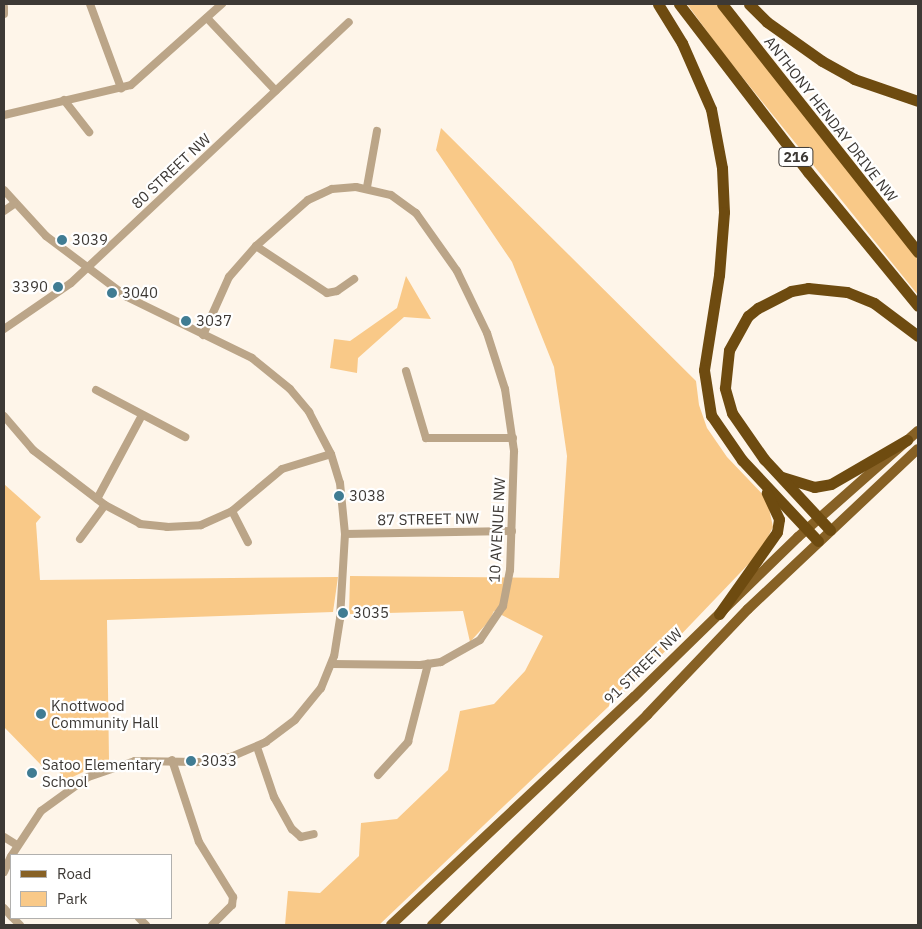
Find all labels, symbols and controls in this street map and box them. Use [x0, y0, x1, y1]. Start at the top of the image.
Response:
street label: ANTHONY HENDAY DRIVE NW [761, 33, 901, 205]
street label: 80 STREET NW [128, 130, 214, 212]
road number: 216 [777, 146, 815, 168]
place label: 3039 [72, 231, 108, 249]
marker: 3039 [56, 234, 68, 246]
place label: 3390 [12, 278, 48, 296]
marker: 3390 [52, 281, 64, 293]
place label: 3040 [122, 284, 158, 302]
marker: 3040 [106, 287, 118, 299]
place label: 3037 [196, 312, 232, 330]
marker: 3037 [180, 315, 192, 327]
street label: 10 AVENUE NW [485, 477, 509, 583]
place label: 3038 [349, 487, 385, 505]
marker: 3038 [333, 490, 345, 502]
street label: 87 STREET NW [377, 509, 479, 529]
place label: 3035 [353, 604, 389, 622]
marker: 3035 [337, 607, 349, 619]
street label: 91 STREET NW [600, 624, 686, 708]
place label: Knottwood Community Hall [51, 696, 159, 731]
marker: Knottwood Community Hall [35, 708, 47, 720]
place label: 3033 [201, 752, 237, 770]
place label: Satoo Elementary School [42, 755, 162, 790]
marker: 3033 [185, 755, 197, 767]
marker: Satoo Elementary School [26, 767, 38, 779]
legend [10, 854, 172, 919]
text: Road [57, 864, 92, 883]
text: Park [57, 889, 87, 908]

